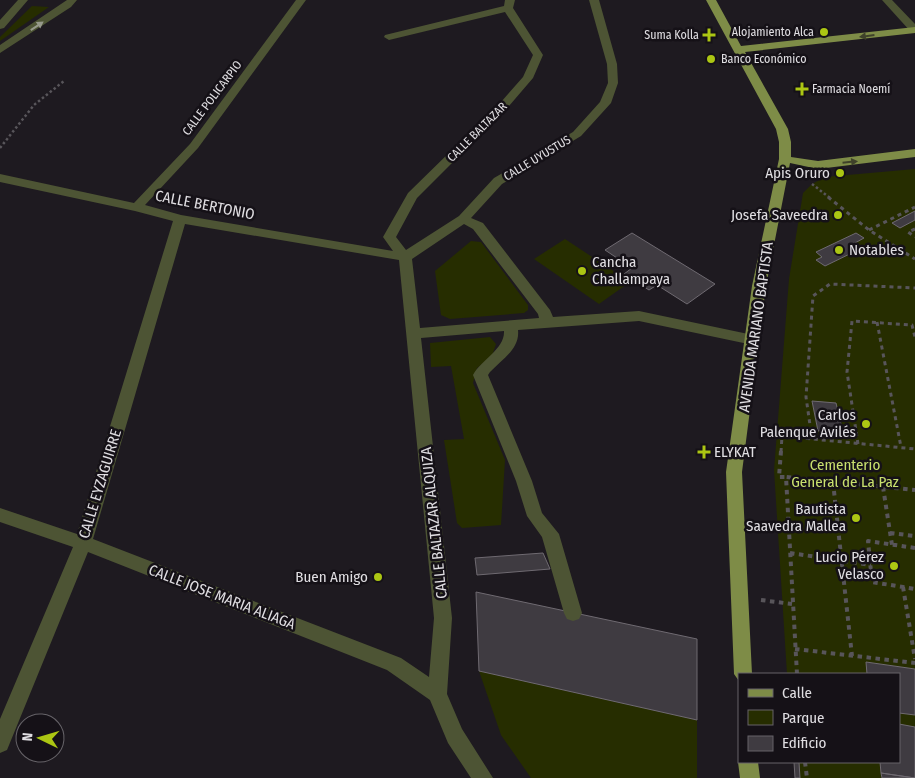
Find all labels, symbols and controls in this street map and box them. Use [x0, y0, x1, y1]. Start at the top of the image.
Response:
one-way arrow [30, 21, 43, 31]
place label: Alojamiento Alca [732, 25, 814, 39]
marker: Alojamiento Alca [818, 26, 830, 38]
place label: Suma Kolla [644, 28, 699, 42]
marker: Suma Kolla [703, 29, 715, 41]
one-way arrow [858, 32, 874, 40]
place label: Banco Económico [721, 52, 807, 66]
marker: Banco Económico [705, 53, 717, 65]
street label: CALLE POLICARPIO [179, 58, 245, 138]
place label: Farmacia Noemí [812, 82, 890, 96]
marker: Farmacia Noemí [796, 83, 808, 95]
street label: CALLE BALTAZAR [444, 99, 510, 165]
street label: CALLE UYUSTUS [501, 132, 573, 183]
one-way arrow [843, 157, 859, 165]
place label: Apis Oruro [765, 164, 830, 182]
marker: Apis Oruro [834, 167, 846, 179]
street label: CALLE BERTONIO [154, 187, 256, 223]
place label: Josefa Saveedra [731, 206, 828, 224]
marker: Josefa Saveedra [832, 209, 844, 221]
street label: AVENIDA MARIANO BAPTISTA [735, 241, 777, 413]
place label: Notables [849, 241, 904, 259]
marker: Notables [833, 244, 845, 256]
place label: Cancha Challampaya [592, 253, 670, 288]
marker: Cancha Challampaya [576, 265, 588, 277]
place label: Carlos Palenque Avilés [760, 406, 856, 441]
marker: Carlos Palenque Avilés [860, 418, 872, 430]
street label: CALLE EYZAGUIRRE [75, 427, 125, 541]
place label: ELYKAT [714, 443, 756, 461]
street label: CALLE BALTAZAR ALQUIZA [417, 446, 451, 600]
marker: ELYKAT [698, 446, 710, 458]
park label: Cementerio General de La Paz [791, 456, 899, 491]
place label: Bautista Saavedra Mallea [746, 500, 846, 535]
marker: Bautista Saavedra Mallea [850, 512, 862, 524]
place label: Lucio Pérez Velasco [815, 548, 884, 583]
marker: Lucio Pérez Velasco [888, 560, 900, 572]
street label: CALLE JOSE MARIA ALIAGA [146, 561, 298, 633]
place label: Buen Amigo [295, 568, 368, 586]
marker: Buen Amigo [372, 571, 384, 583]
legend [738, 673, 900, 763]
text: Calle [782, 684, 812, 702]
text: Parque [782, 709, 825, 727]
north arrow [15, 713, 65, 763]
text: N [19, 732, 36, 742]
text: Edificio [782, 734, 827, 752]

